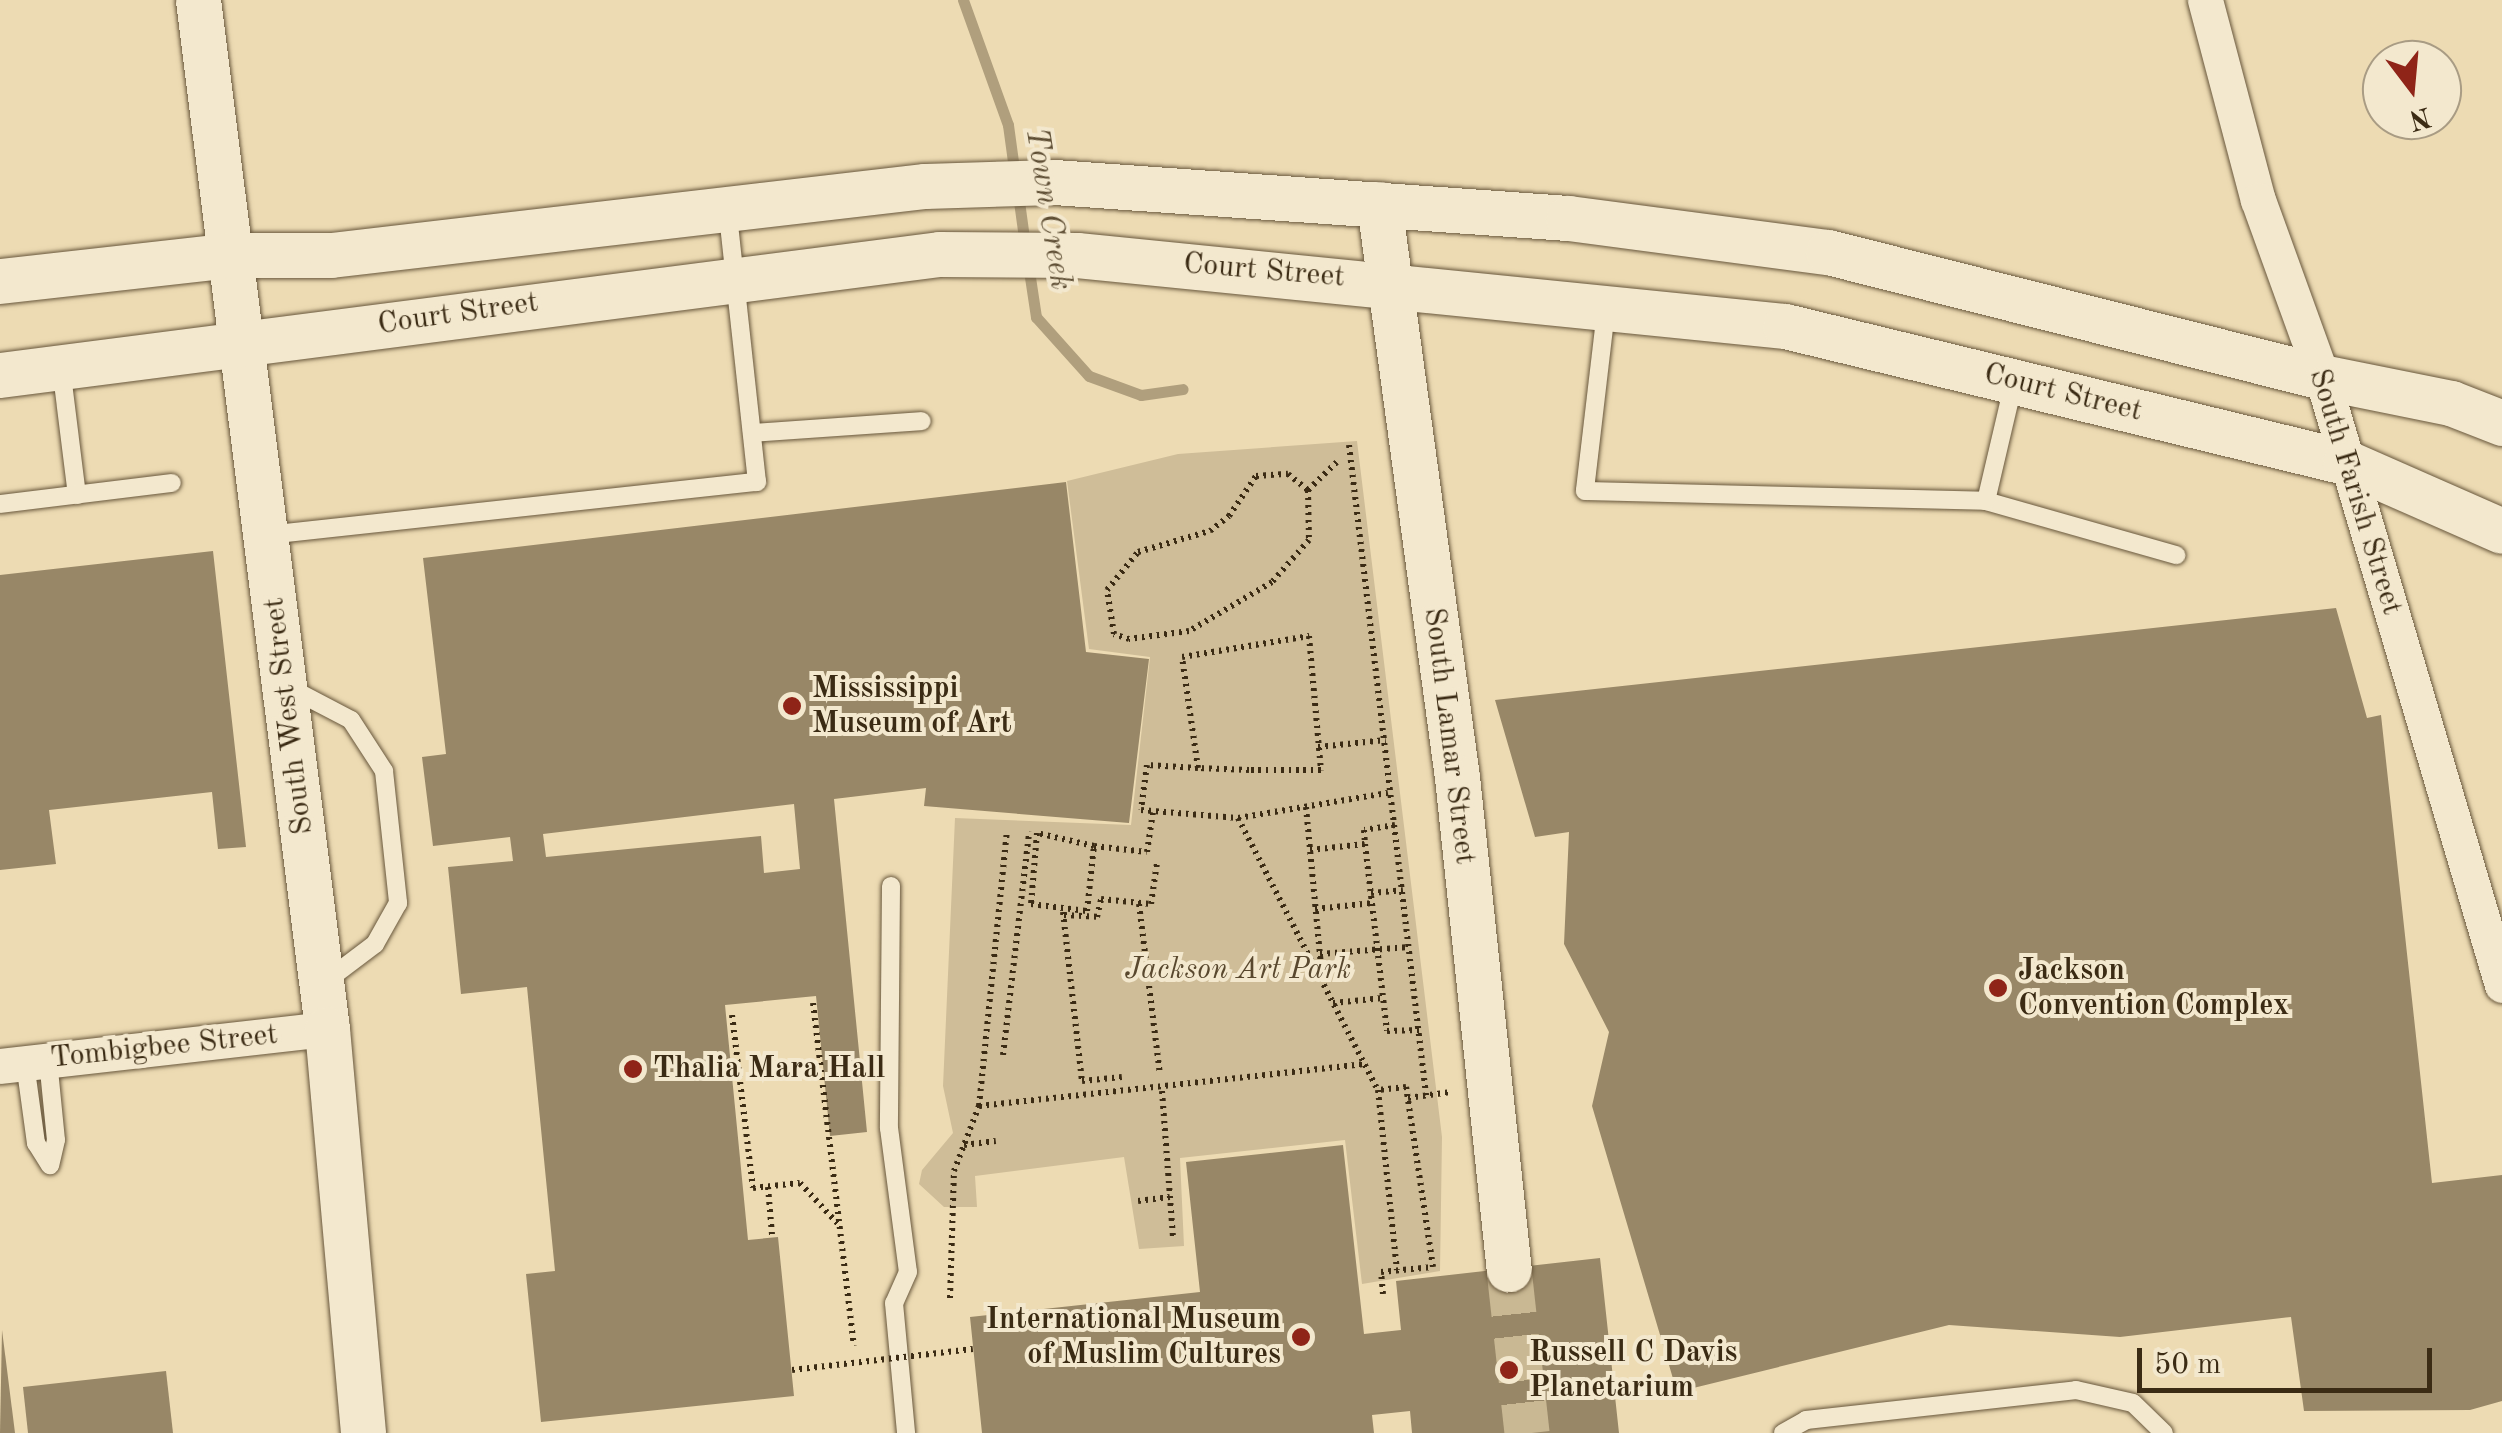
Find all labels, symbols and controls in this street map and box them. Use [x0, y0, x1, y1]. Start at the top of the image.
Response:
north arrow [2362, 40, 2462, 140]
text: N [2406, 101, 2434, 133]
water label: Town Creek [1015, 125, 1079, 293]
street label: Court Street [1182, 246, 1346, 296]
street label: Court Street [375, 285, 541, 343]
street label: Court Street [1980, 356, 2146, 430]
street label: South Farish Street [2300, 365, 2410, 619]
street label: South West Street [257, 595, 321, 837]
street label: South Lamar Street [1415, 606, 1483, 866]
place label: Mississippi Museum of Art [812, 671, 1012, 742]
marker: Mississippi Museum of Art [781, 695, 803, 717]
park label: Jackson Art Park [1125, 952, 1351, 988]
place label: Jackson Convention Complex [2018, 953, 2289, 1024]
marker: Jackson Convention Complex [1987, 977, 2009, 999]
street label: Tombigbee Street [48, 1017, 280, 1077]
place label: Thalia Mara Hall [653, 1051, 885, 1087]
marker: Thalia Mara Hall [622, 1058, 644, 1080]
place label: International Museum of Muslim Cultures [986, 1302, 1281, 1372]
marker: International Museum of Muslim Cultures [1290, 1326, 1312, 1348]
scale bar [2142, 1328, 2437, 1390]
place label: Russell C Davis Planetarium [1529, 1335, 1737, 1406]
text: 50 m [2154, 1350, 2221, 1380]
marker: Russell C Davis Planetarium [1498, 1359, 1520, 1381]

